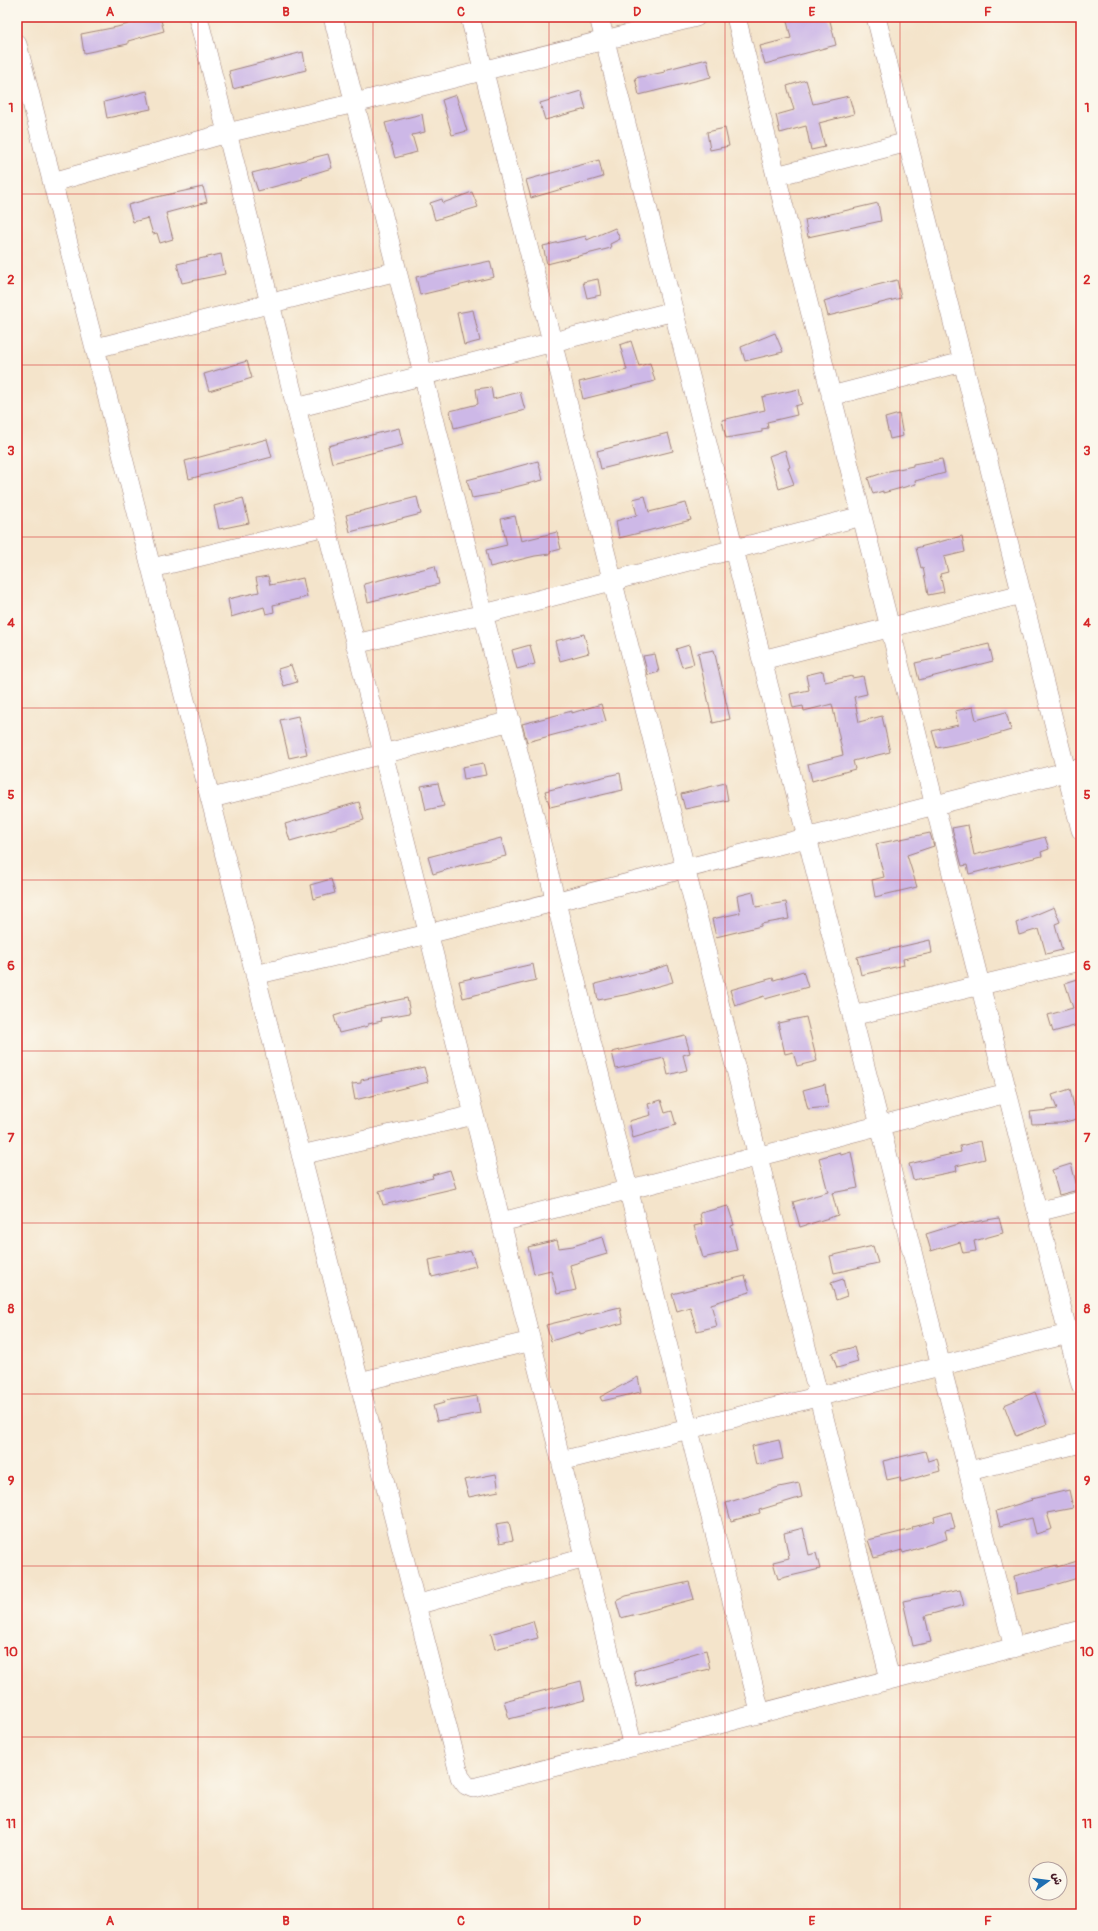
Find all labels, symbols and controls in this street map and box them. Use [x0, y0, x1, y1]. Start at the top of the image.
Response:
text: A [106, 4, 115, 20]
text: B [282, 4, 290, 20]
text: C [457, 4, 465, 20]
text: D [633, 4, 641, 20]
text: E [809, 4, 816, 20]
text: F [984, 4, 992, 20]
text: 1 [8, 100, 14, 116]
text: 1 [1084, 100, 1090, 116]
text: 2 [7, 272, 15, 288]
text: 2 [1083, 272, 1091, 288]
text: 3 [7, 443, 15, 459]
text: 3 [1083, 443, 1091, 459]
text: 4 [7, 615, 15, 631]
text: 4 [1083, 615, 1091, 631]
text: 5 [7, 787, 15, 803]
text: 5 [1083, 787, 1091, 803]
text: 6 [7, 958, 15, 974]
text: 6 [1083, 958, 1091, 974]
text: 7 [8, 1130, 15, 1146]
text: 7 [1084, 1130, 1091, 1146]
text: 8 [8, 1301, 15, 1317]
text: 8 [1084, 1301, 1091, 1317]
text: 9 [8, 1473, 15, 1489]
text: 9 [1084, 1473, 1091, 1489]
text: 10 [4, 1644, 18, 1660]
text: 10 [1080, 1644, 1094, 1660]
text: 11 [6, 1816, 16, 1832]
text: 11 [1082, 1816, 1092, 1832]
north arrow [1028, 1861, 1068, 1901]
text: ش [1049, 1871, 1065, 1886]
text: A [106, 1913, 115, 1929]
text: B [282, 1913, 290, 1929]
text: C [457, 1913, 465, 1929]
text: D [633, 1913, 641, 1929]
text: E [809, 1913, 816, 1929]
text: F [984, 1913, 992, 1929]

